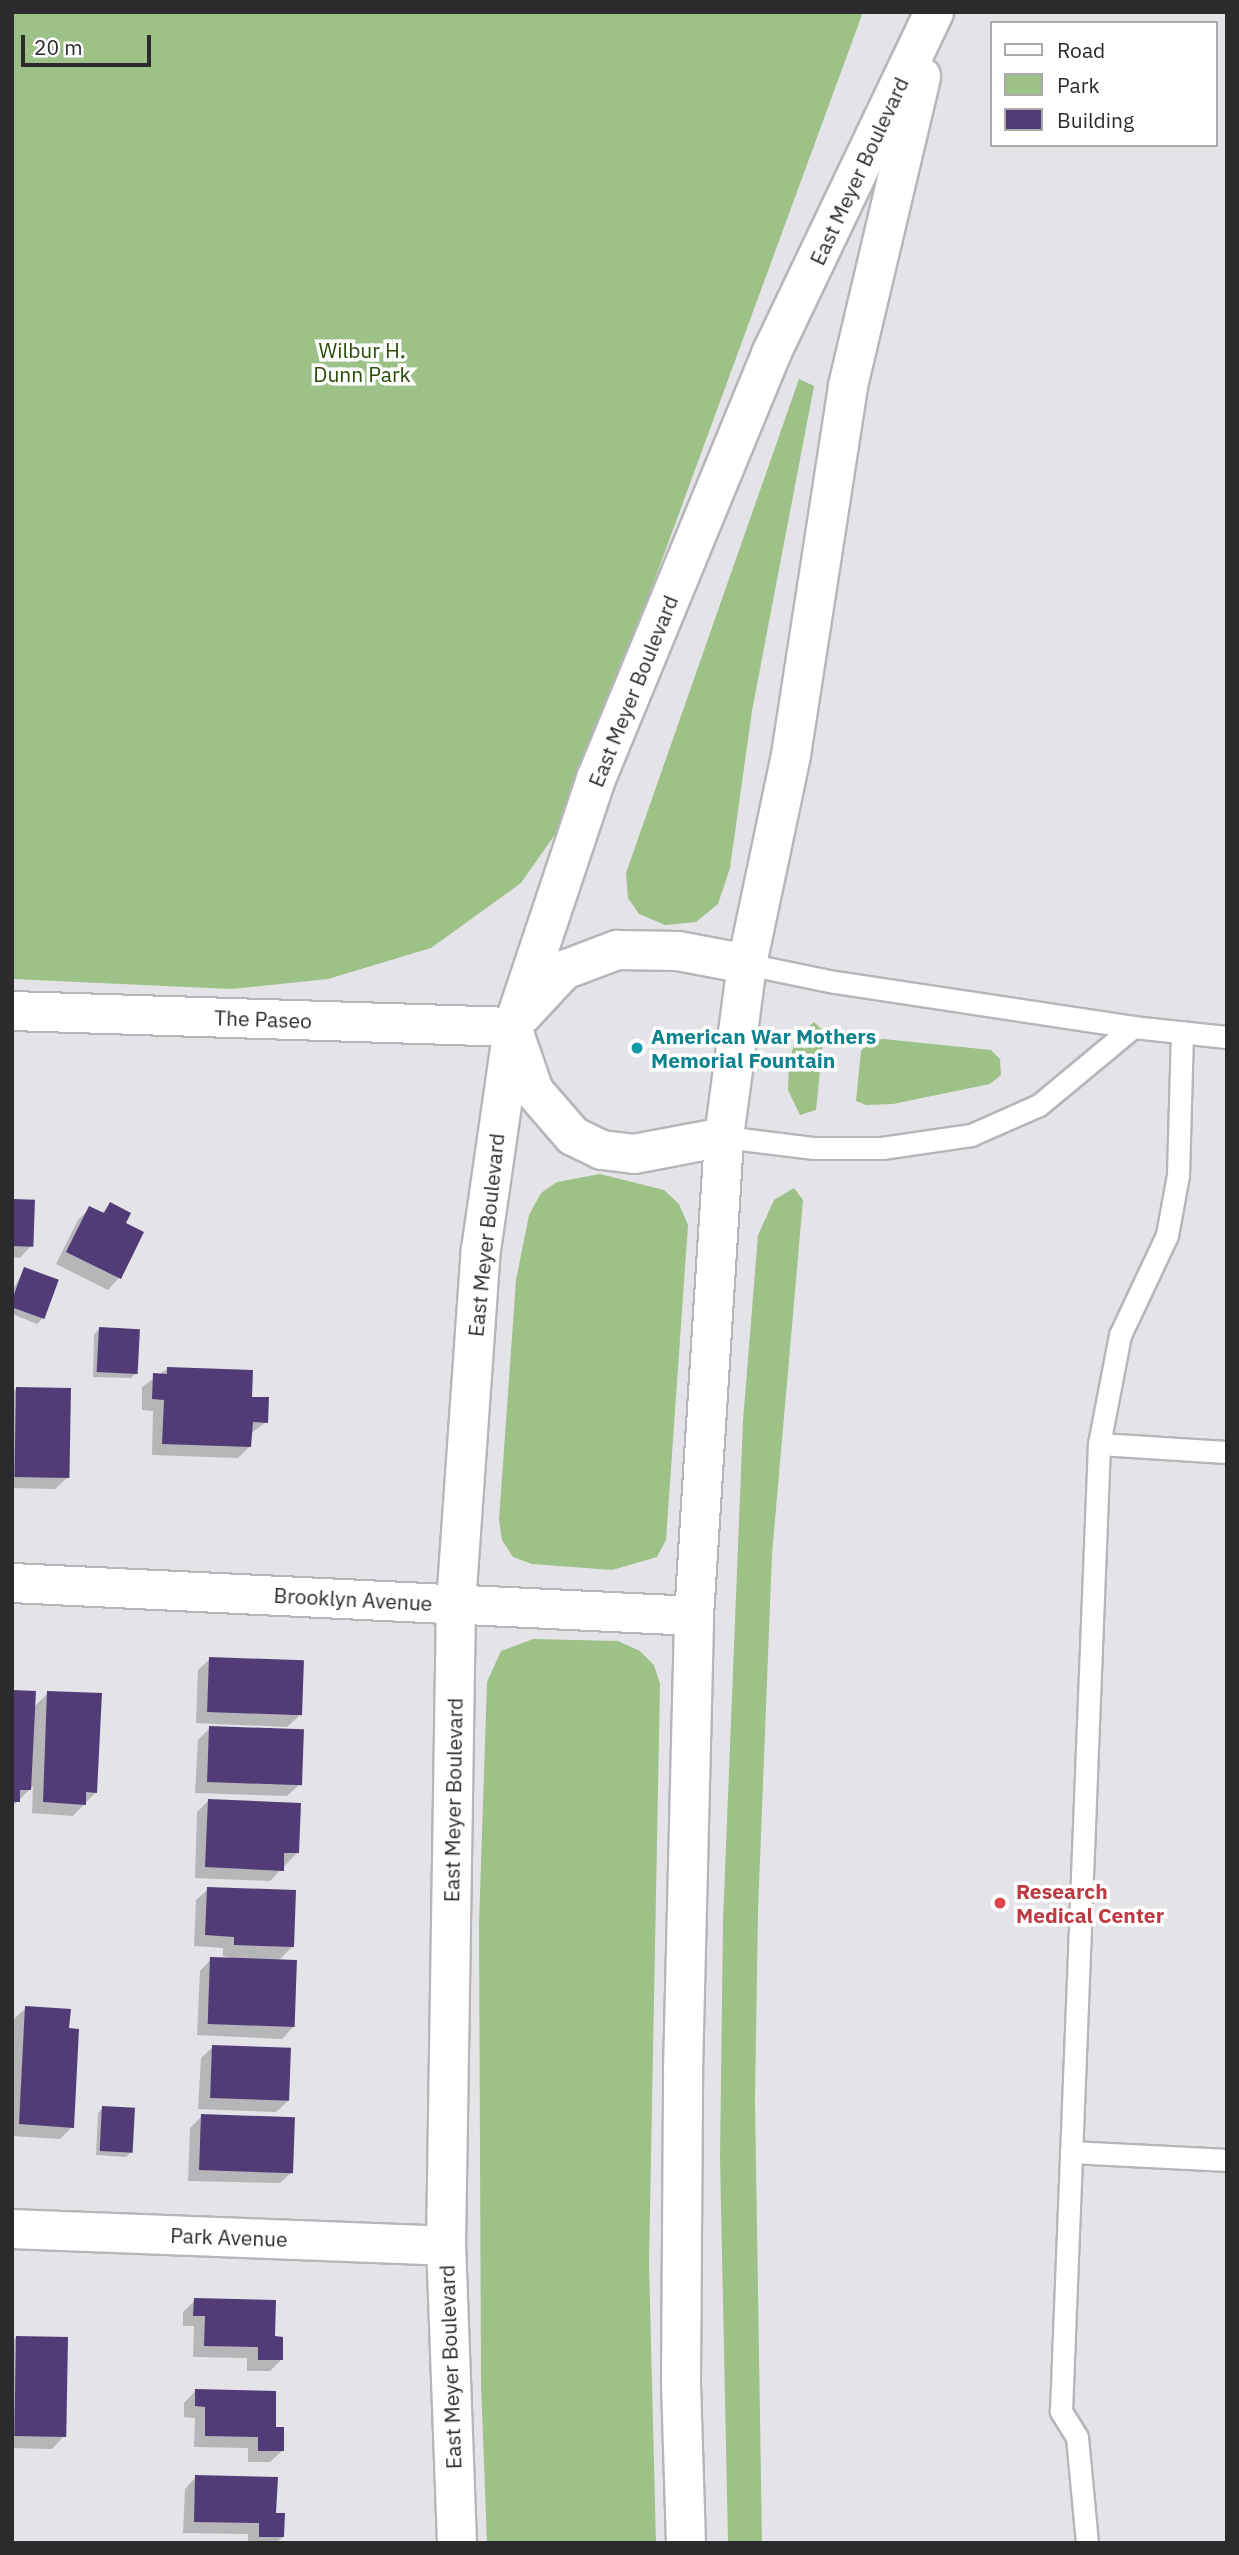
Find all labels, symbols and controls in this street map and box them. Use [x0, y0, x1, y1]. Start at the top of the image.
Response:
scale bar [24, 21, 154, 65]
legend [990, 21, 1218, 147]
text: 20 m [34, 33, 83, 61]
text: Road [1057, 36, 1105, 64]
text: Park [1057, 71, 1100, 99]
street label: East Meyer Boulevard [804, 73, 914, 269]
text: Building [1057, 106, 1134, 134]
park label: Wilbur H. Dunn Park [313, 337, 411, 387]
street label: East Meyer Boulevard [583, 591, 683, 791]
street label: The Paseo [214, 1005, 312, 1033]
place label: American War Mothers Memorial Fountain [651, 1023, 876, 1073]
marker: American War Mothers Memorial Fountain [629, 1040, 645, 1056]
street label: East Meyer Boulevard [463, 1132, 509, 1338]
street label: Brooklyn Avenue [273, 1582, 433, 1616]
street label: East Meyer Boulevard [439, 1698, 467, 1902]
place label: Research Medical Center [1016, 1878, 1164, 1928]
marker: Research Medical Center [990, 1893, 1010, 1913]
street label: Park Avenue [170, 2222, 288, 2252]
street label: East Meyer Boulevard [434, 2264, 466, 2470]

